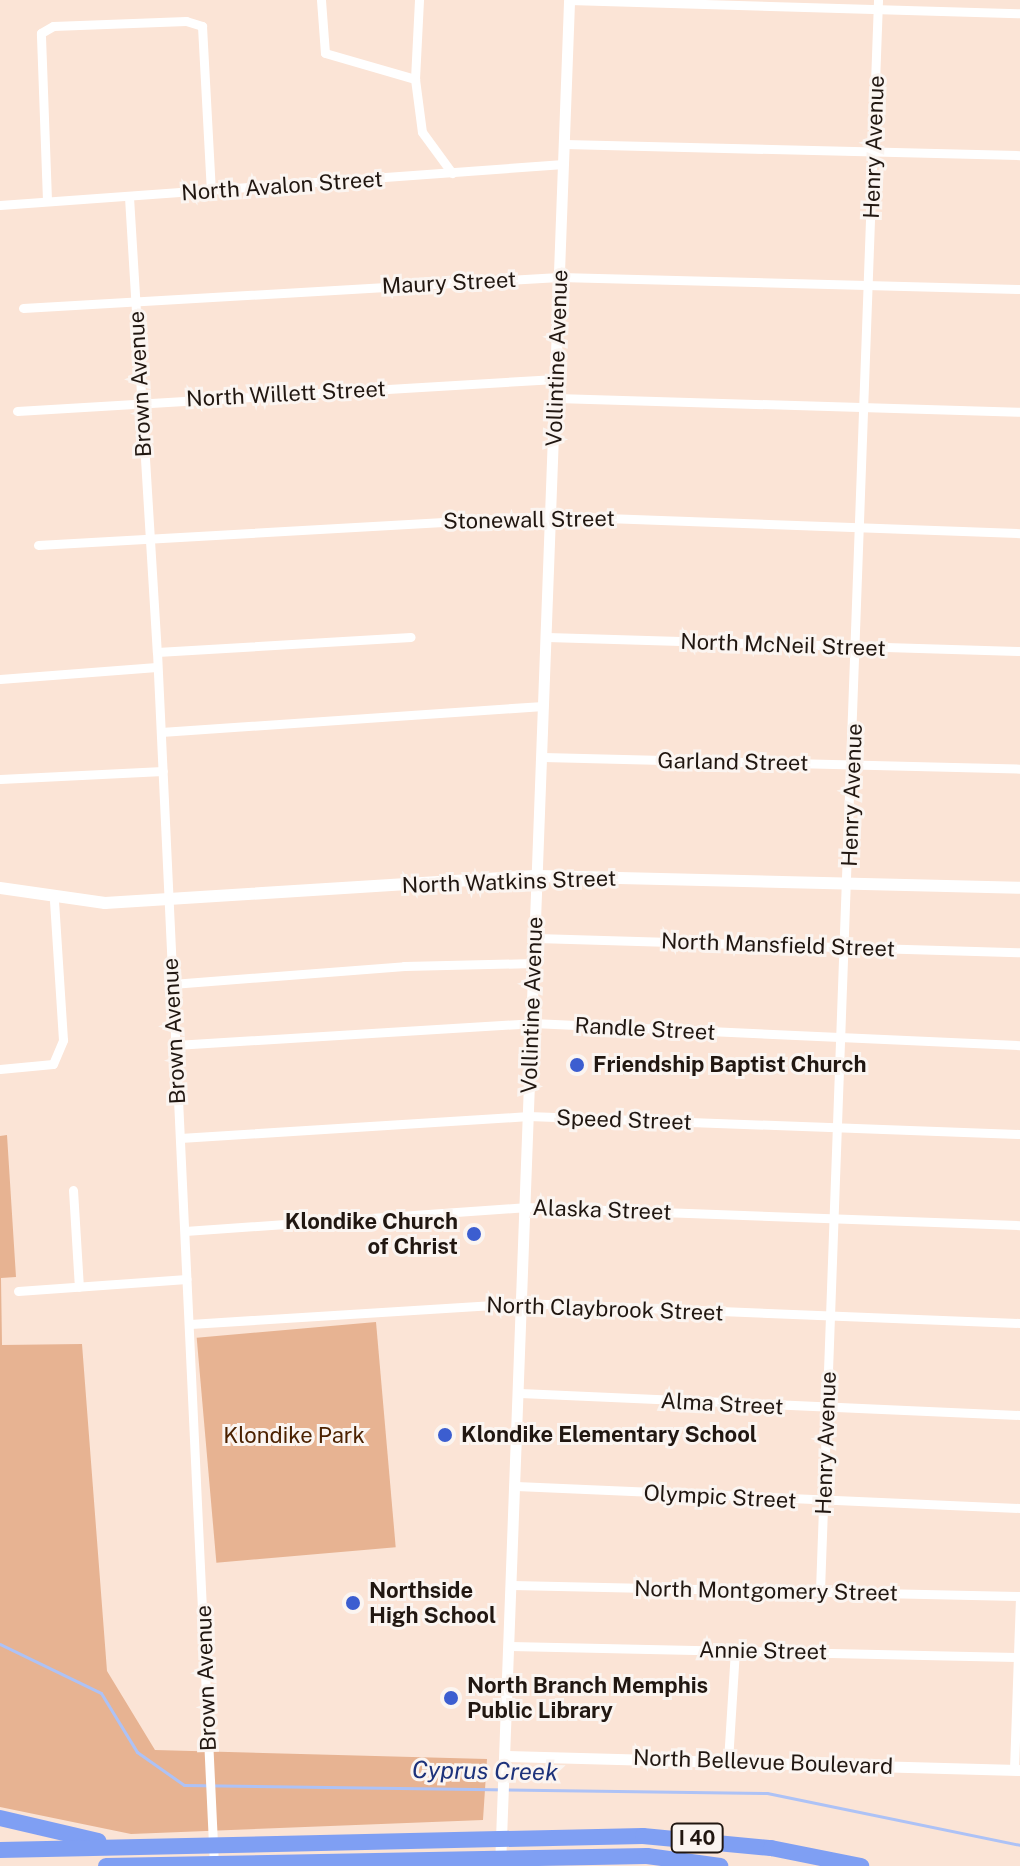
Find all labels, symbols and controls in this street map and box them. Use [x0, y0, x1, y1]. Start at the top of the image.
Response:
street label: Henry Avenue [858, 75, 890, 219]
street label: North Avalon Street [180, 166, 384, 206]
street label: Maury Street [381, 266, 517, 300]
street label: Vollintine Avenue [541, 269, 573, 447]
street label: Brown Avenue [123, 310, 157, 458]
street label: North Willett Street [185, 376, 387, 412]
street label: Stonewall Street [443, 505, 615, 535]
street label: North McNeil Street [680, 628, 886, 662]
street label: Henry Avenue [836, 723, 868, 867]
street label: Garland Street [657, 747, 809, 777]
street label: North Watkins Street [401, 865, 617, 899]
street label: Vollintine Avenue [516, 916, 548, 1094]
street label: North Mansfield Street [660, 928, 896, 962]
street label: Brown Avenue [157, 957, 191, 1105]
street label: Randle Street [574, 1012, 716, 1046]
place label: Friendship Baptist Church [593, 1052, 867, 1078]
marker: Friendship Baptist Church [568, 1056, 586, 1074]
street label: Speed Street [556, 1104, 692, 1136]
street label: Alaska Street [532, 1194, 672, 1226]
place label: Klondike Church of Christ [285, 1208, 458, 1260]
marker: Klondike Church of Christ [465, 1225, 483, 1243]
street label: North Claybrook Street [486, 1292, 724, 1326]
street label: Henry Avenue [810, 1371, 842, 1515]
street label: Alma Street [660, 1388, 784, 1420]
place label: Klondike Elementary School [461, 1422, 757, 1448]
park label: Klondike Park [223, 1423, 365, 1449]
marker: Klondike Elementary School [436, 1426, 454, 1444]
street label: Olympic Street [643, 1480, 797, 1514]
street label: North Montgomery Street [634, 1575, 898, 1607]
place label: Northside High School [369, 1577, 496, 1628]
marker: Northside High School [344, 1594, 362, 1612]
street label: Brown Avenue [190, 1604, 222, 1752]
street label: Annie Street [699, 1637, 827, 1665]
place label: North Branch Memphis Public Library [467, 1672, 708, 1724]
marker: North Branch Memphis Public Library [442, 1689, 460, 1707]
street label: North Bellevue Boulevard [632, 1744, 894, 1780]
water label: Cyprus Creek [412, 1755, 558, 1787]
road number: I 40 [669, 1822, 725, 1854]

